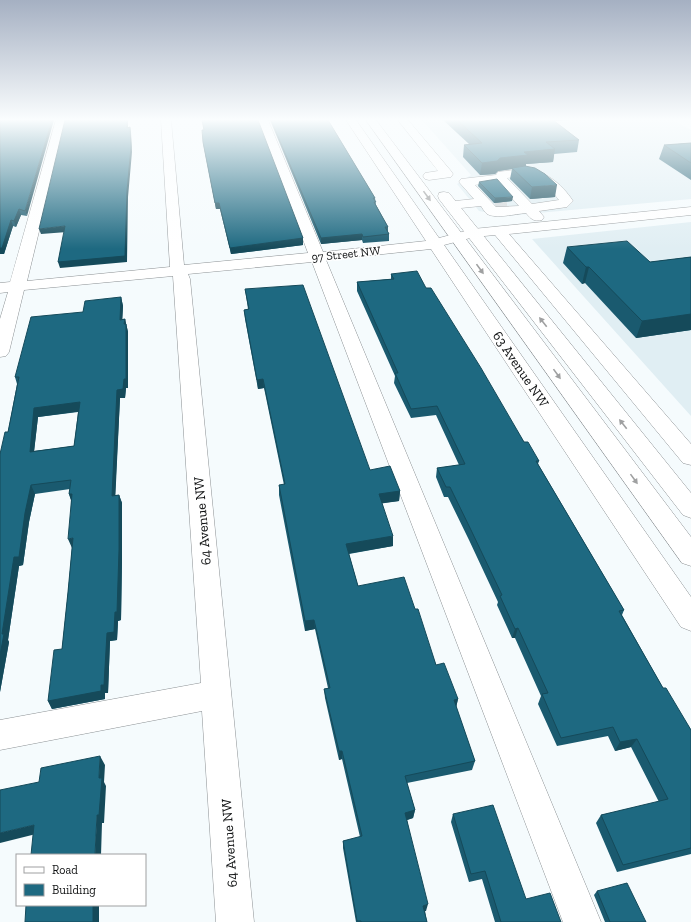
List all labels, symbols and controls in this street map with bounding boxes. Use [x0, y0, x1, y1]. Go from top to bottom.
one-way arrow [423, 191, 431, 202]
street label: 97 Street NW [311, 243, 382, 265]
one-way arrow [476, 264, 484, 274]
one-way arrow [539, 316, 547, 327]
street label: 63 Avenue NW [489, 328, 552, 411]
one-way arrow [553, 369, 561, 379]
one-way arrow [619, 418, 628, 429]
one-way arrow [630, 473, 638, 484]
street label: 64 Avenue NW [190, 476, 215, 566]
street label: 64 Avenue NW [218, 798, 241, 888]
legend [16, 854, 146, 906]
text: Road [52, 863, 78, 877]
text: Building [52, 883, 96, 897]

